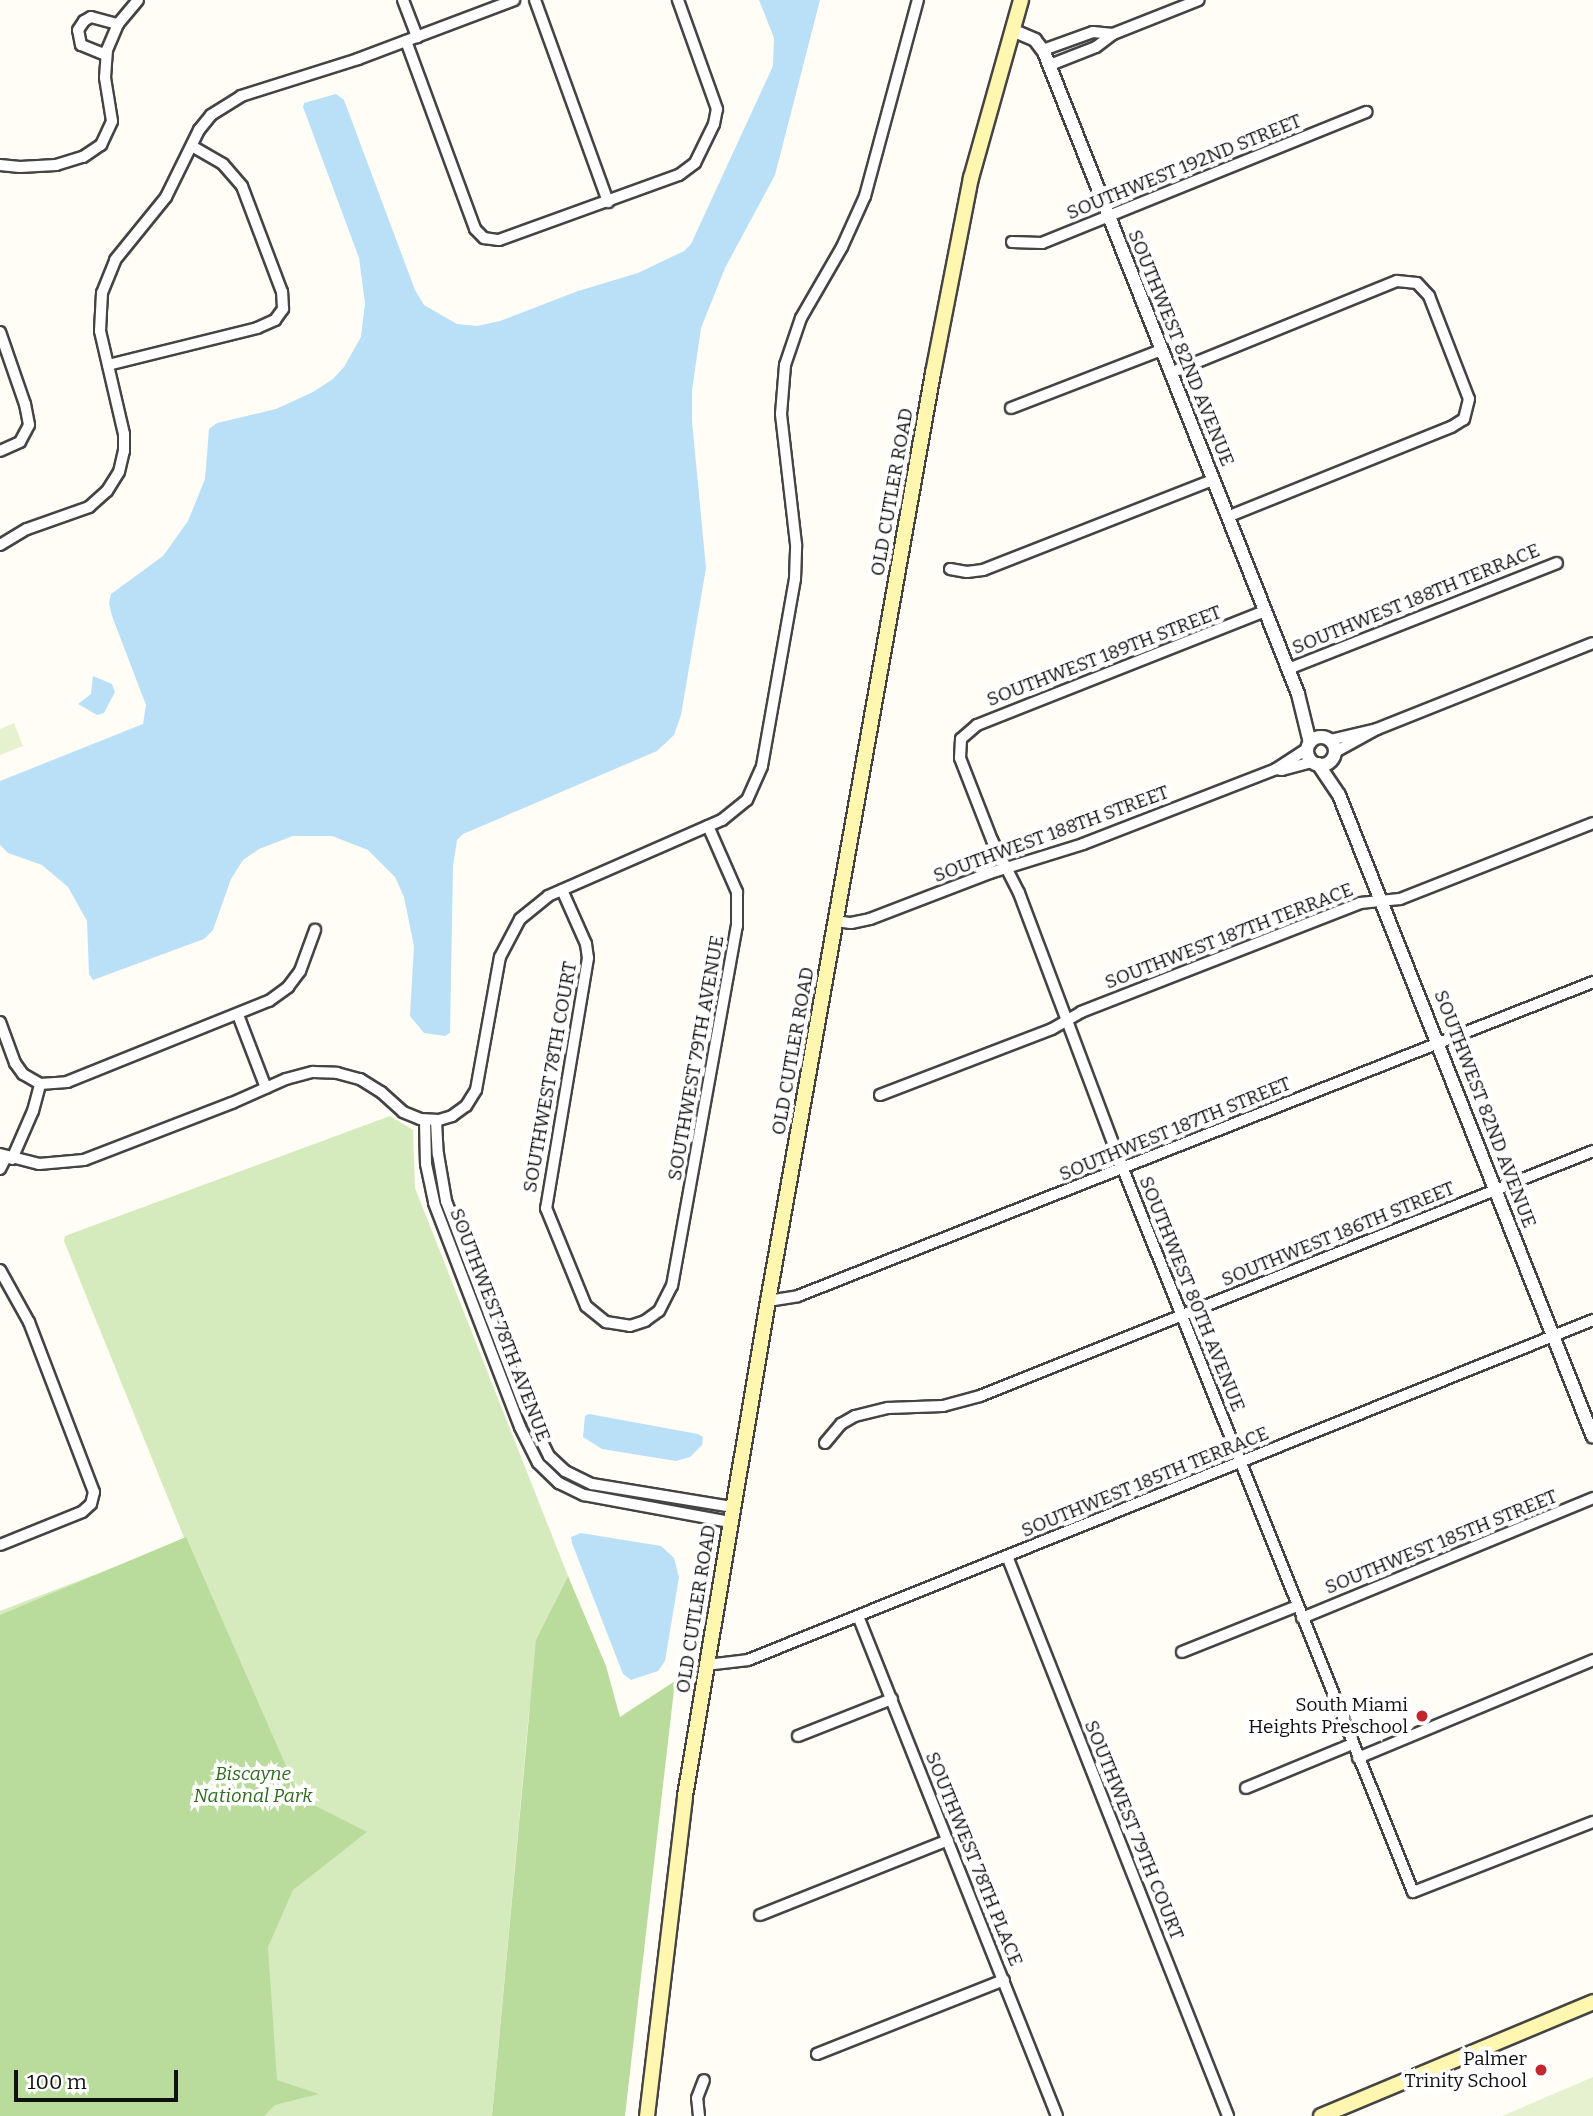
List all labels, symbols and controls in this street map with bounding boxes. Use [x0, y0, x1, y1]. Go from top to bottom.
street label: SOUTHWEST 192ND STREET [1063, 109, 1305, 225]
street label: SOUTHWEST 82ND AVENUE [1123, 227, 1239, 469]
street label: OLD CUTLER ROAD [866, 406, 918, 578]
street label: SOUTHWEST 188TH TERRACE [1289, 539, 1543, 659]
street label: SOUTHWEST 189TH STREET [984, 601, 1224, 711]
street label: SOUTHWEST 188TH STREET [930, 781, 1172, 887]
street label: SOUTHWEST 187TH TERRACE [1102, 878, 1356, 994]
street label: SOUTHWEST 79TH AVENUE [663, 934, 729, 1182]
street label: SOUTHWEST 78TH COURT [518, 960, 582, 1194]
street label: OLD CUTLER ROAD [767, 965, 819, 1137]
street label: SOUTHWEST 82ND AVENUE [1429, 987, 1541, 1231]
street label: SOUTHWEST 187TH STREET [1056, 1072, 1294, 1186]
street label: SOUTHWEST 80TH AVENUE [1134, 1173, 1250, 1415]
street label: SOUTHWEST 186TH STREET [1218, 1177, 1458, 1291]
street label: SOUTHWEST 78TH AVENUE [445, 1205, 555, 1445]
street label: SOUTHWEST 185TH TERRACE [1018, 1422, 1272, 1542]
street label: SOUTHWEST 185TH STREET [1322, 1485, 1560, 1599]
street label: OLD CUTLER ROAD [671, 1523, 721, 1695]
place label: South Miami Heights Preschool [1248, 1694, 1408, 1738]
marker: South Miami Heights Preschool [1414, 1708, 1430, 1724]
street label: SOUTHWEST 79TH COURT [1079, 1717, 1189, 1943]
street label: SOUTHWEST 78TH PLACE [921, 1749, 1027, 1969]
park label: Biscayne National Park [193, 1763, 313, 1807]
place label: Palmer Trinity School [1405, 2048, 1527, 2092]
scale bar [18, 2056, 182, 2100]
marker: Palmer Trinity School [1533, 2062, 1549, 2078]
text: 100 m [27, 2069, 87, 2095]

